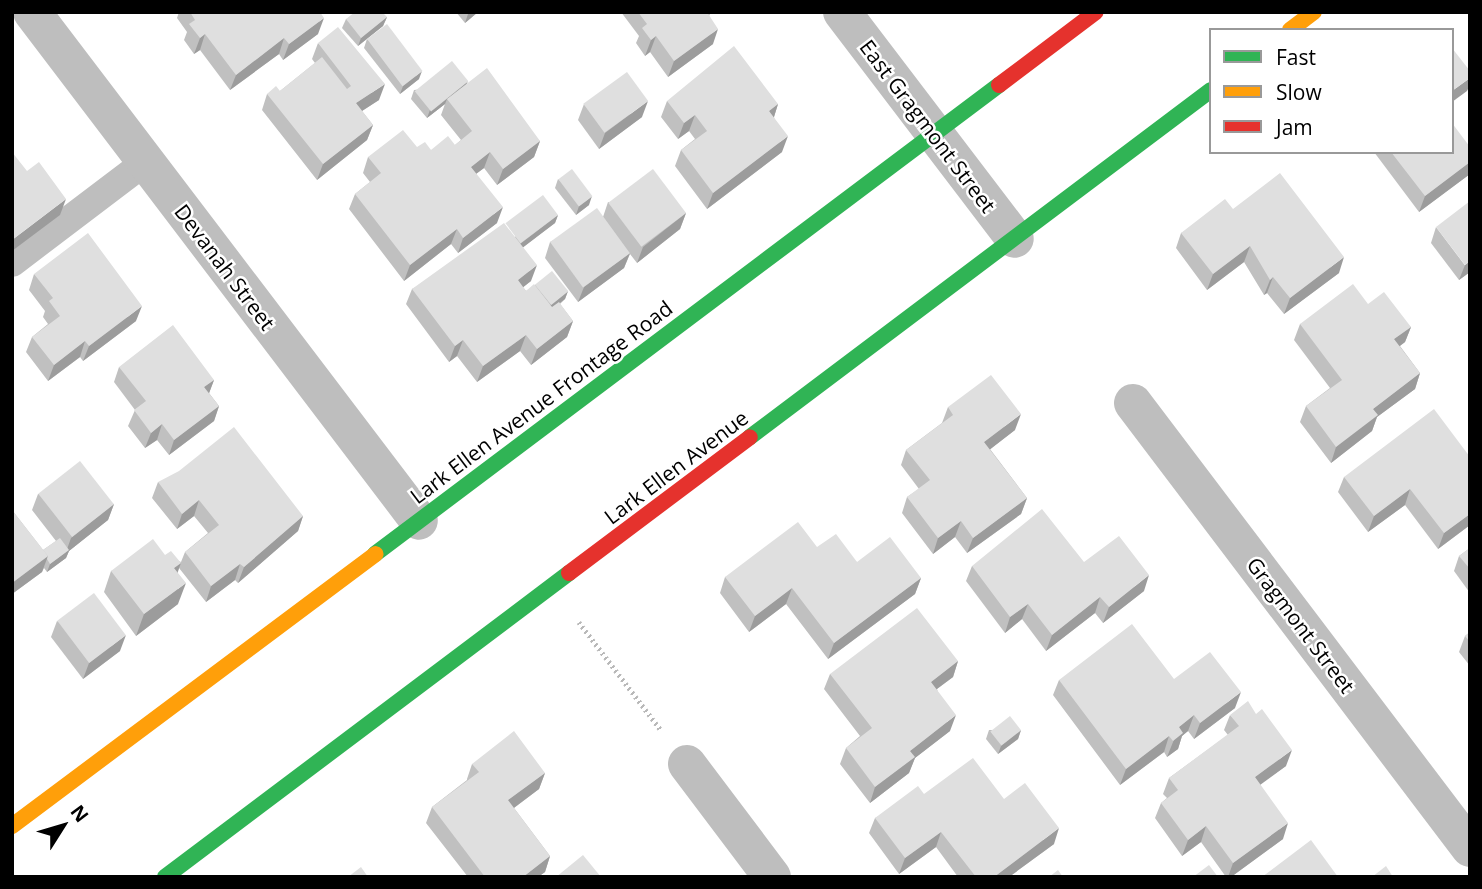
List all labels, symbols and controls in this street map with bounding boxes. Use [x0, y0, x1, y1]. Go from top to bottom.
legend [1209, 28, 1454, 154]
street label: East Gragmont Street [855, 35, 1001, 217]
text: Fast [1276, 43, 1316, 71]
text: Slow [1276, 78, 1322, 106]
text: Jam [1276, 113, 1313, 141]
street label: Devanah Street [170, 199, 280, 335]
street label: Lark Ellen Avenue Frontage Road [405, 295, 677, 509]
street label: Lark Ellen Avenue [599, 405, 753, 529]
street label: Gragmont Street [1242, 552, 1360, 698]
north arrow [28, 791, 98, 861]
text: N [65, 799, 95, 827]

